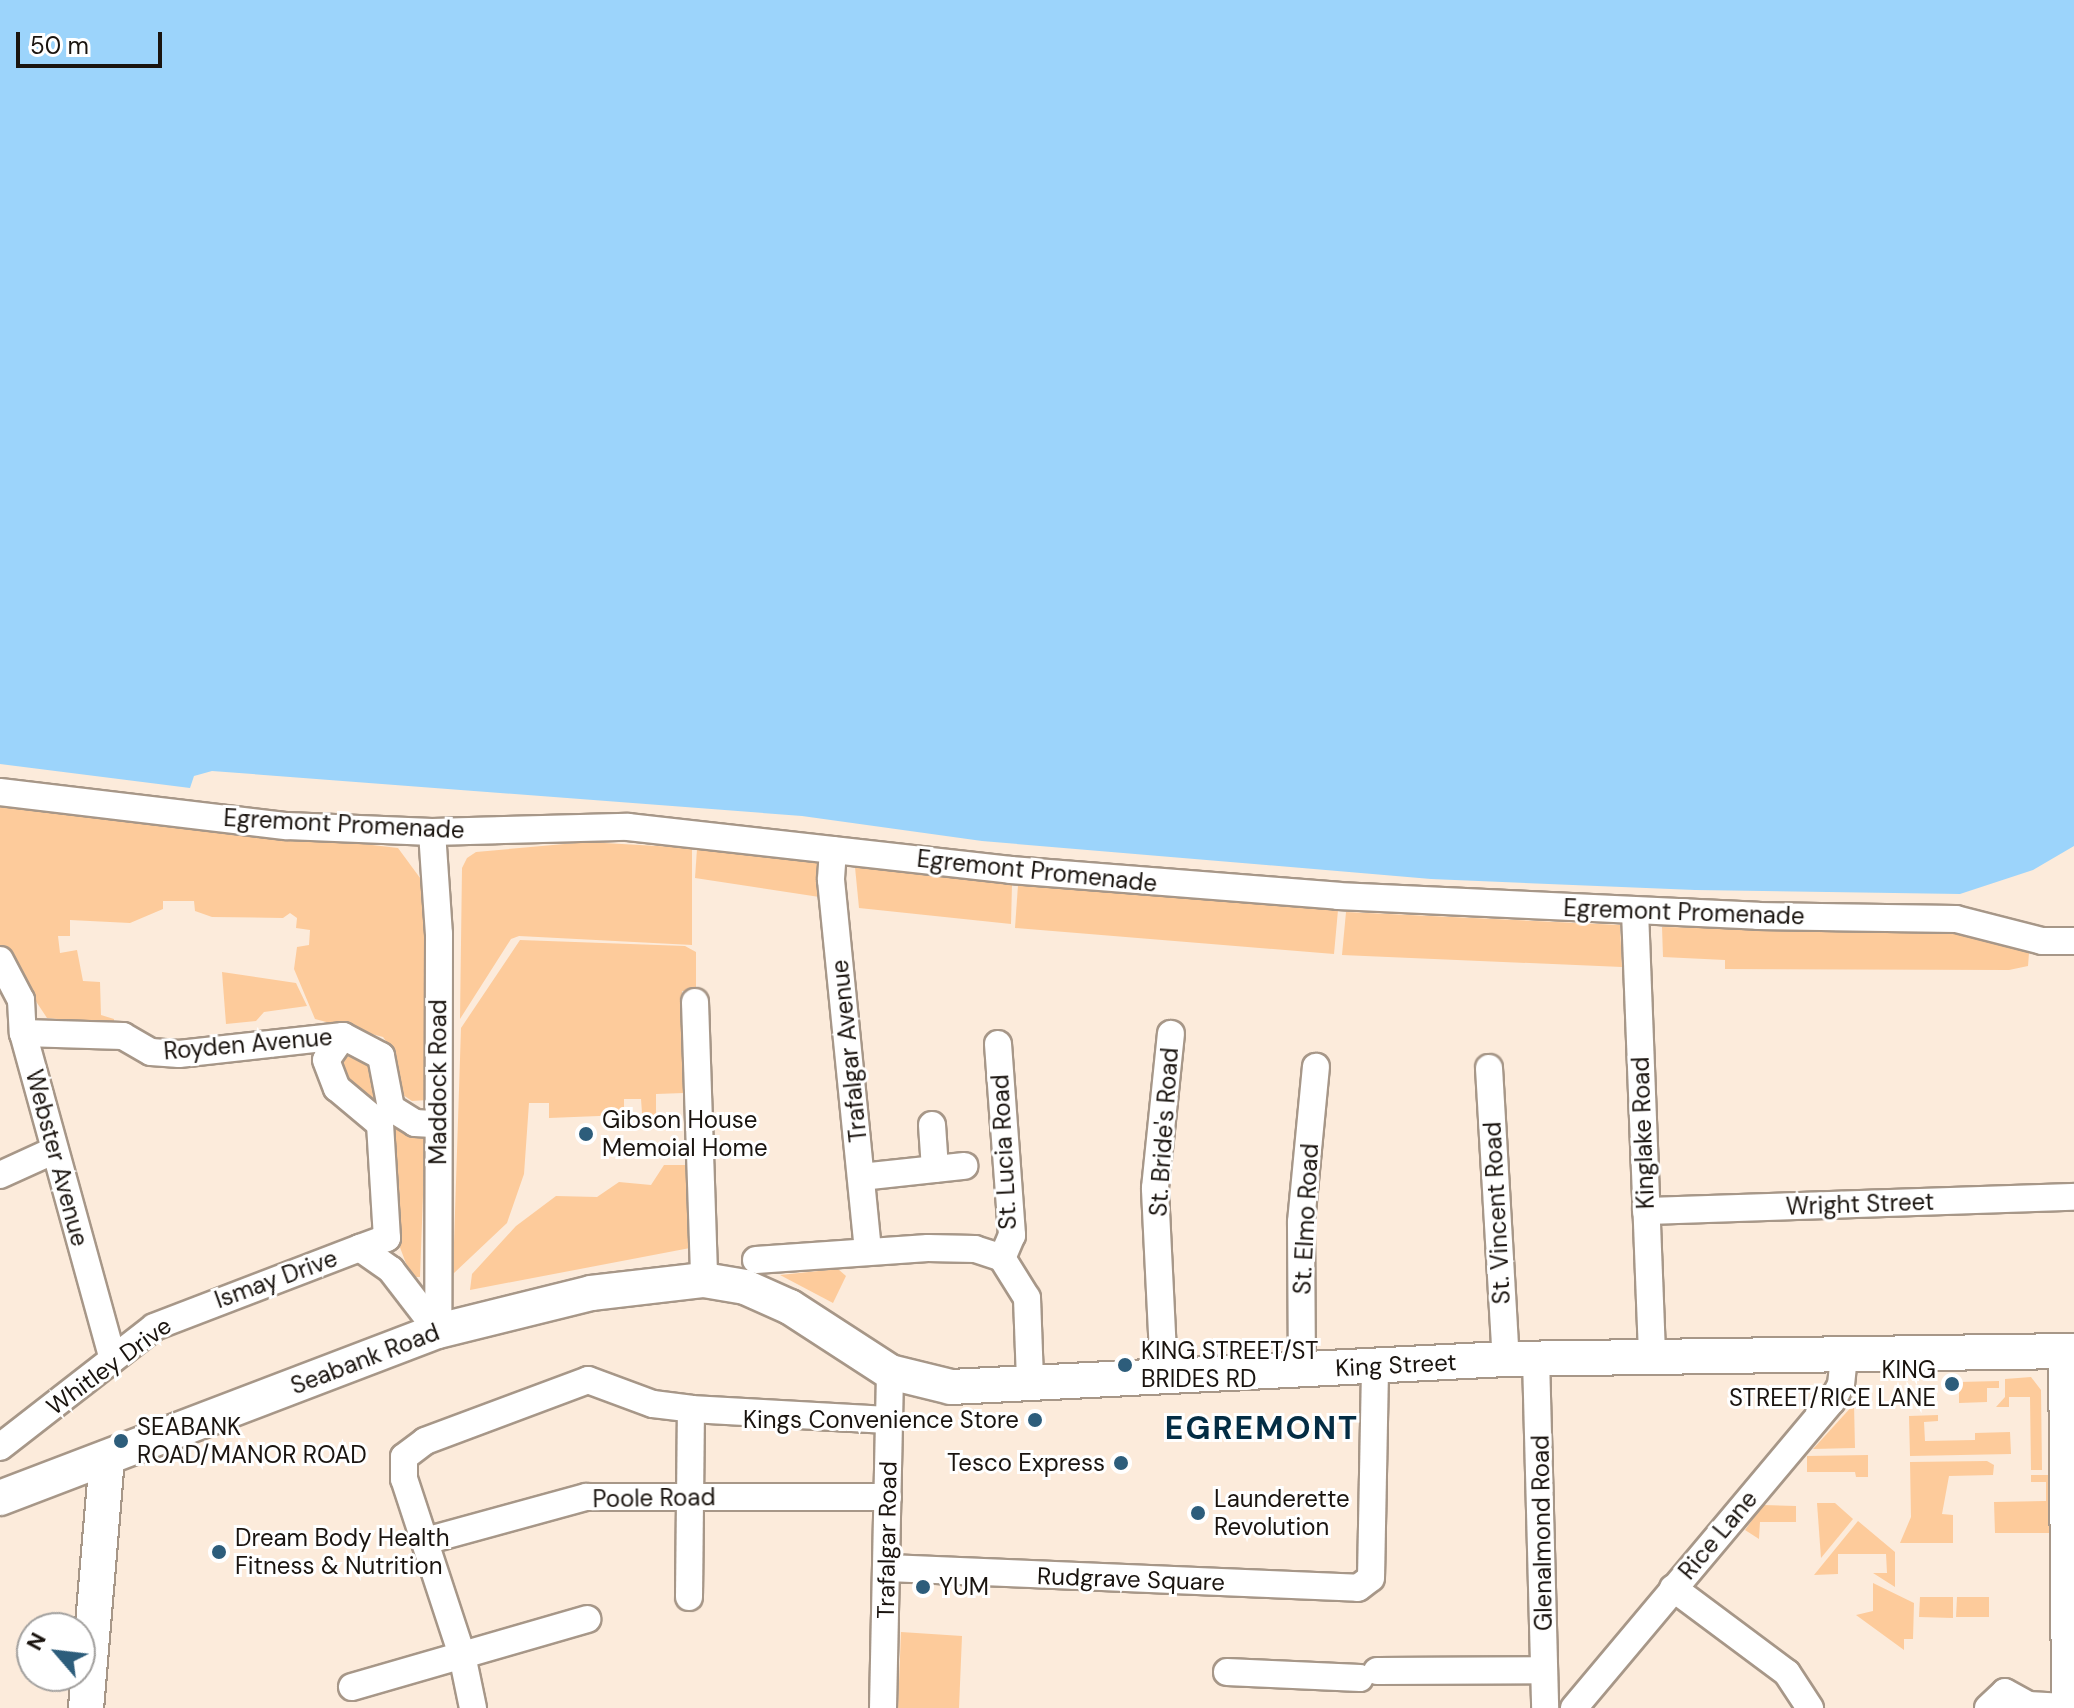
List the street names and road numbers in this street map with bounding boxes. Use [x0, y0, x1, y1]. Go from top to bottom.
street label: Egremont Promenade [223, 803, 465, 845]
street label: Egremont Promenade [916, 844, 1158, 898]
street label: Egremont Promenade [1563, 893, 1805, 931]
street label: Trafalgar Avenue [825, 958, 873, 1144]
street label: Maddock Road [424, 999, 452, 1165]
street label: Royden Avenue [162, 1022, 334, 1066]
street label: St. Bride's Road [1144, 1047, 1184, 1217]
street label: Kinglake Road [1626, 1056, 1660, 1210]
street label: Webster Avenue [20, 1067, 94, 1249]
street label: St. Lucia Road [986, 1074, 1022, 1230]
street label: St. Vincent Road [1478, 1121, 1516, 1305]
street label: St. Elmo Road [1288, 1143, 1324, 1295]
street label: Wright Street [1785, 1187, 1935, 1221]
street label: Ismay Drive [211, 1244, 341, 1314]
street label: Whitley Drive [41, 1311, 177, 1421]
street label: Seabank Road [287, 1317, 443, 1401]
street label: King Street [1335, 1347, 1457, 1383]
street label: Glenalmond Road [1526, 1435, 1558, 1631]
street label: Trafalgar Road [871, 1461, 903, 1619]
street label: Poole Road [592, 1483, 716, 1513]
street label: Rice Lane [1673, 1485, 1763, 1585]
street label: Rudgrave Square [1037, 1561, 1225, 1597]

